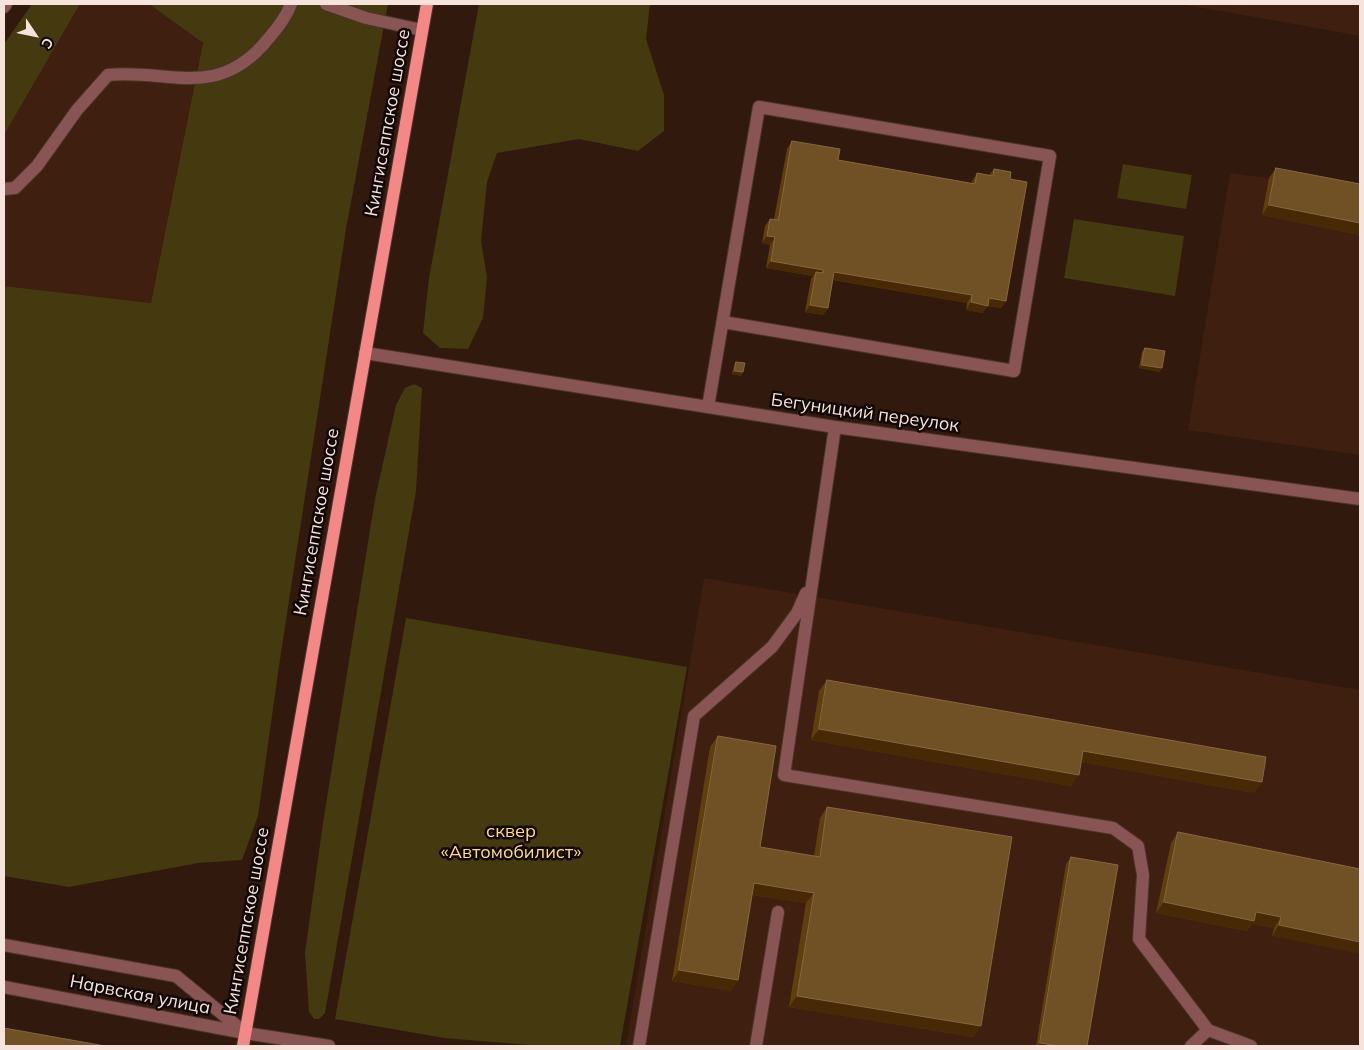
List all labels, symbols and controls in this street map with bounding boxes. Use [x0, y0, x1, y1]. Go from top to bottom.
north arrow [10, 10, 60, 60]
street label: Кингисеппское шоссе [361, 28, 415, 218]
text: С [37, 34, 58, 52]
street label: Бегуницкий переулок [770, 389, 960, 437]
street label: Кингисеппское шоссе [290, 427, 344, 617]
park label: сквер «Автомобилист» [441, 821, 581, 864]
street label: Кингисеппское шоссе [220, 826, 274, 1016]
street label: Нарвская улица [68, 971, 212, 1019]

